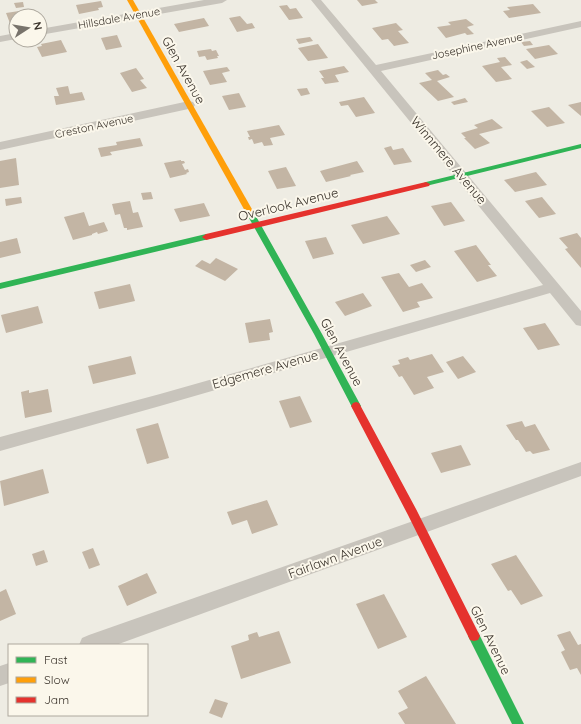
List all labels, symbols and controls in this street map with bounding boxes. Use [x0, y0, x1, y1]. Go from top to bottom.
street label: Hillsdale Avenue [77, 4, 161, 32]
north arrow [8, 8, 48, 48]
text: N [30, 21, 45, 31]
street label: Josephine Avenue [430, 30, 524, 62]
street label: Glen Avenue [159, 33, 209, 107]
street label: Creston Avenue [53, 111, 135, 141]
street label: Winnmere Avenue [408, 113, 490, 207]
street label: Overlook Avenue [236, 184, 340, 224]
street label: Glen Avenue [317, 315, 367, 389]
street label: Edgemere Avenue [210, 346, 320, 392]
street label: Fairlawn Avenue [286, 533, 384, 581]
street label: Glen Avenue [467, 603, 515, 677]
legend [8, 644, 148, 716]
text: Fast [44, 652, 68, 667]
text: Slow [44, 672, 70, 687]
text: Jam [44, 692, 69, 707]

